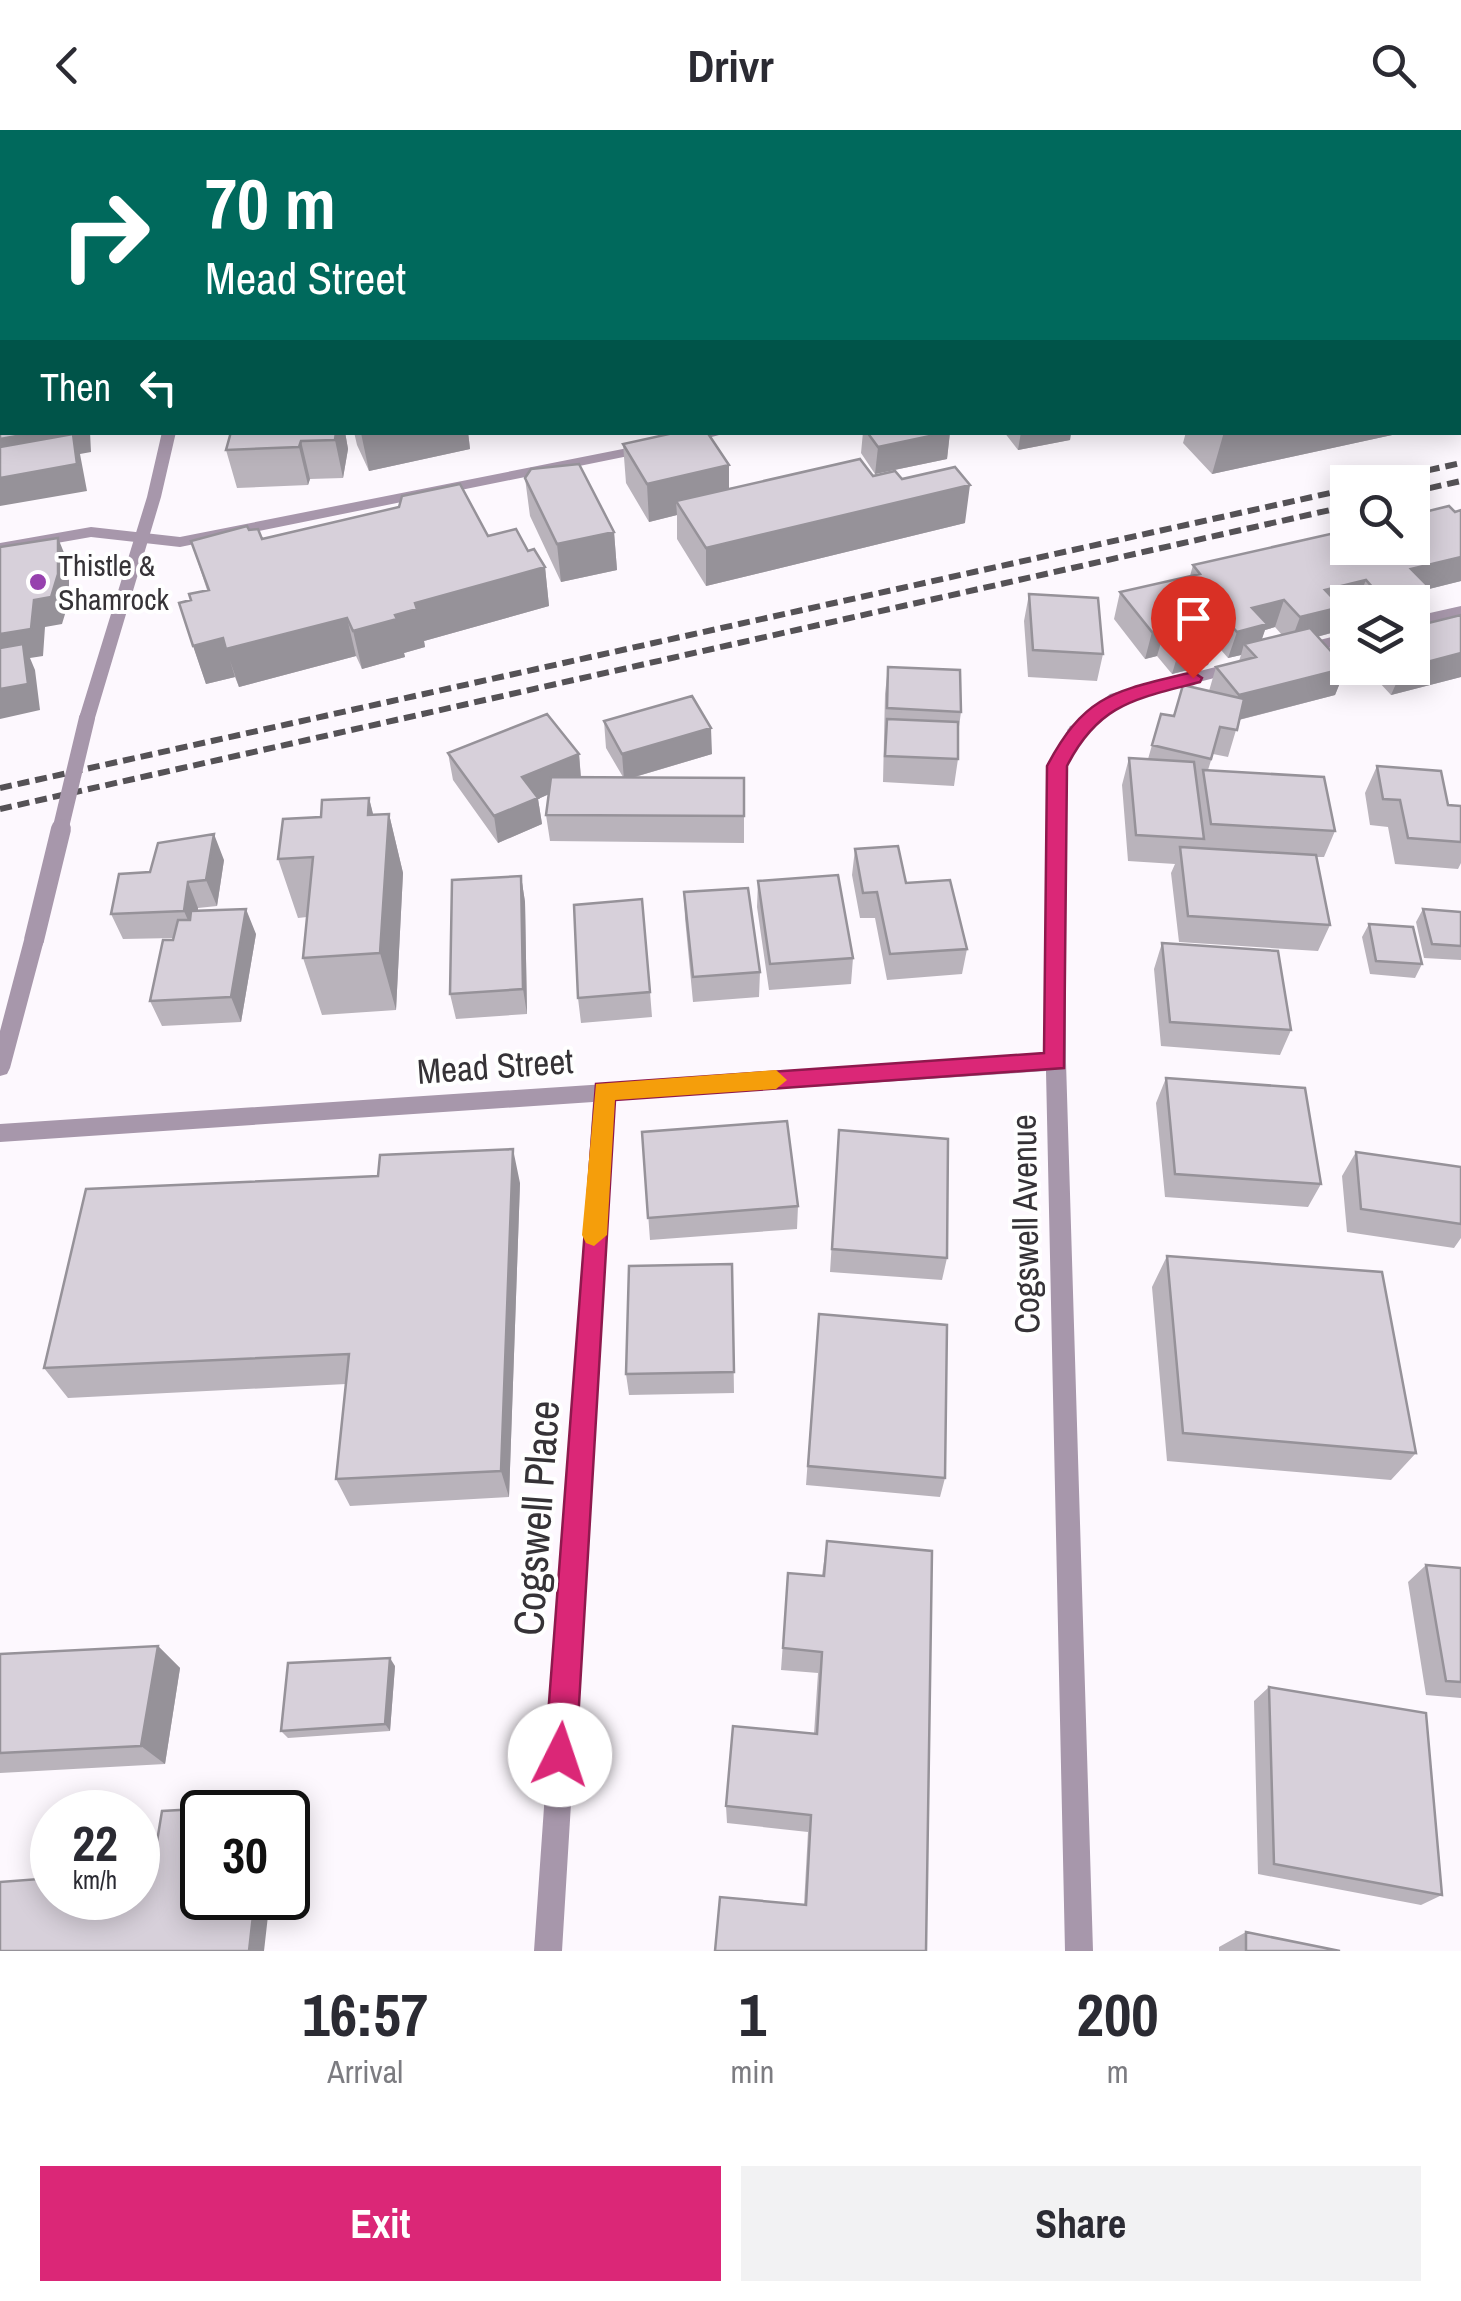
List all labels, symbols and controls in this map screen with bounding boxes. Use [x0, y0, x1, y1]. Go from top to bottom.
text: Drivr [687, 35, 774, 96]
icon: back [40, 38, 95, 93]
icon: search [1366, 38, 1421, 93]
text: 70 m [205, 157, 336, 251]
icon: right [40, 170, 170, 300]
text: Mead Street [205, 247, 406, 308]
icon: left [131, 360, 186, 415]
text: Then [40, 362, 111, 413]
map controls [1330, 465, 1430, 685]
button: search [1330, 465, 1430, 565]
place label: Thistle & Shamrock [58, 545, 169, 619]
marker: Thistle & Shamrock [27, 571, 49, 593]
pin [1151, 576, 1236, 679]
button: layers [1330, 585, 1430, 685]
icon: arrive [1166, 591, 1221, 646]
street label: Mead Street [415, 1037, 575, 1095]
street label: Cogswell Avenue [1000, 1114, 1050, 1334]
street label: Cogswell Place [500, 1399, 572, 1637]
position arrow [508, 1703, 612, 1807]
speed limit sign: 30 [180, 1790, 310, 1920]
text: 22 [72, 1809, 118, 1877]
text: km/h [73, 1863, 117, 1897]
text: 16:57 [302, 1974, 428, 2055]
text: 1 [739, 1974, 766, 2055]
text: 200 [1077, 1974, 1159, 2055]
text: Arrival [327, 2050, 403, 2093]
text: min [730, 2050, 774, 2093]
text: m [1107, 2050, 1129, 2093]
button: Exit [40, 2166, 721, 2281]
button: Share [741, 2166, 1421, 2281]

